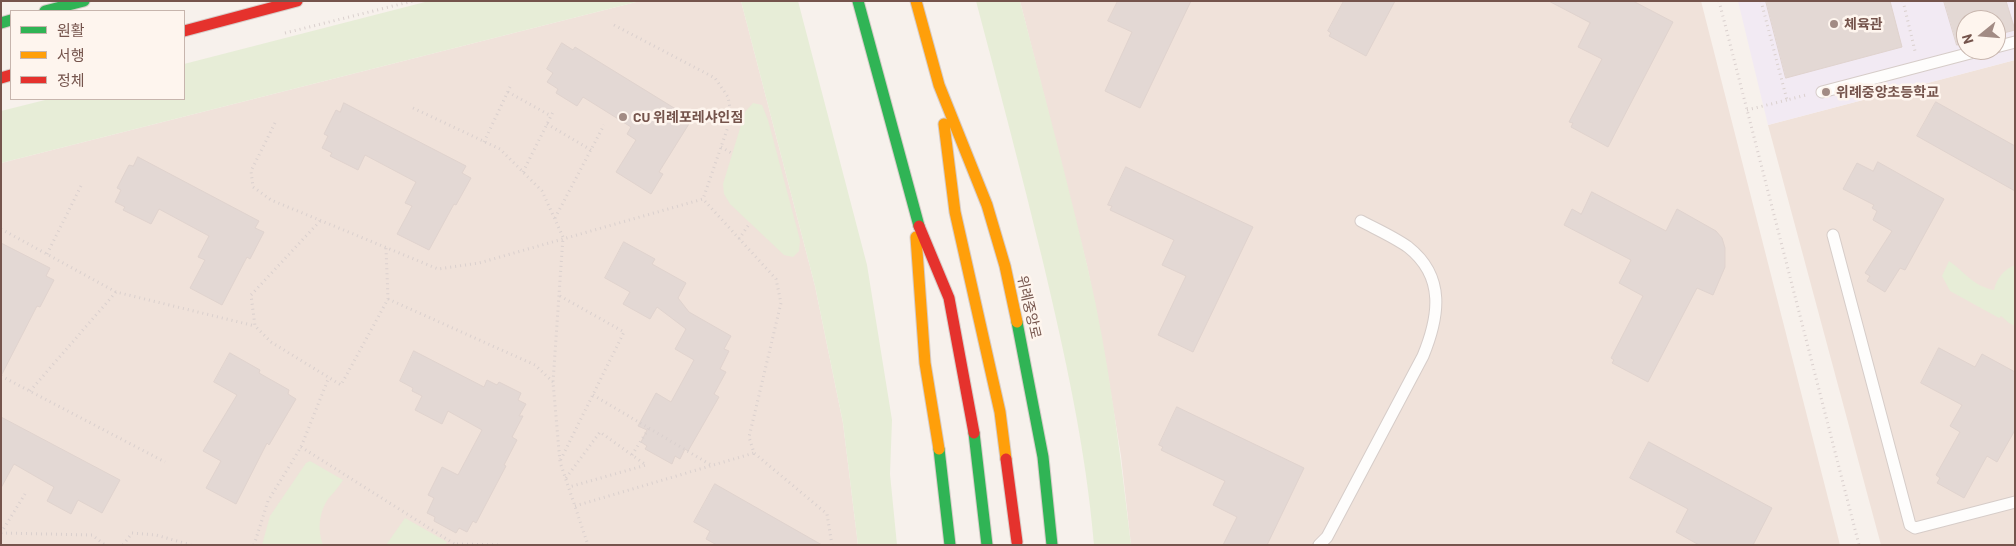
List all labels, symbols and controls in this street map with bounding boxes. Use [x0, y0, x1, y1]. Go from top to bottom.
legend [10, 10, 185, 100]
north arrow [1956, 10, 2006, 60]
place label: 체육관 [1844, 16, 1883, 32]
marker: 체육관 [1828, 18, 1840, 30]
text: 원활 [57, 21, 85, 39]
text: N [1958, 32, 1977, 46]
text: 서행 [57, 46, 85, 64]
text: 정체 [57, 71, 85, 89]
place label: 위례중앙초등학교 [1836, 84, 1939, 100]
marker: 위례중앙초등학교 [1820, 86, 1832, 98]
place label: CU 위례포레샤인점 [633, 109, 743, 125]
marker: CU 위례포레샤인점 [617, 111, 629, 123]
street label: 위례중앙로 [1014, 274, 1044, 340]

